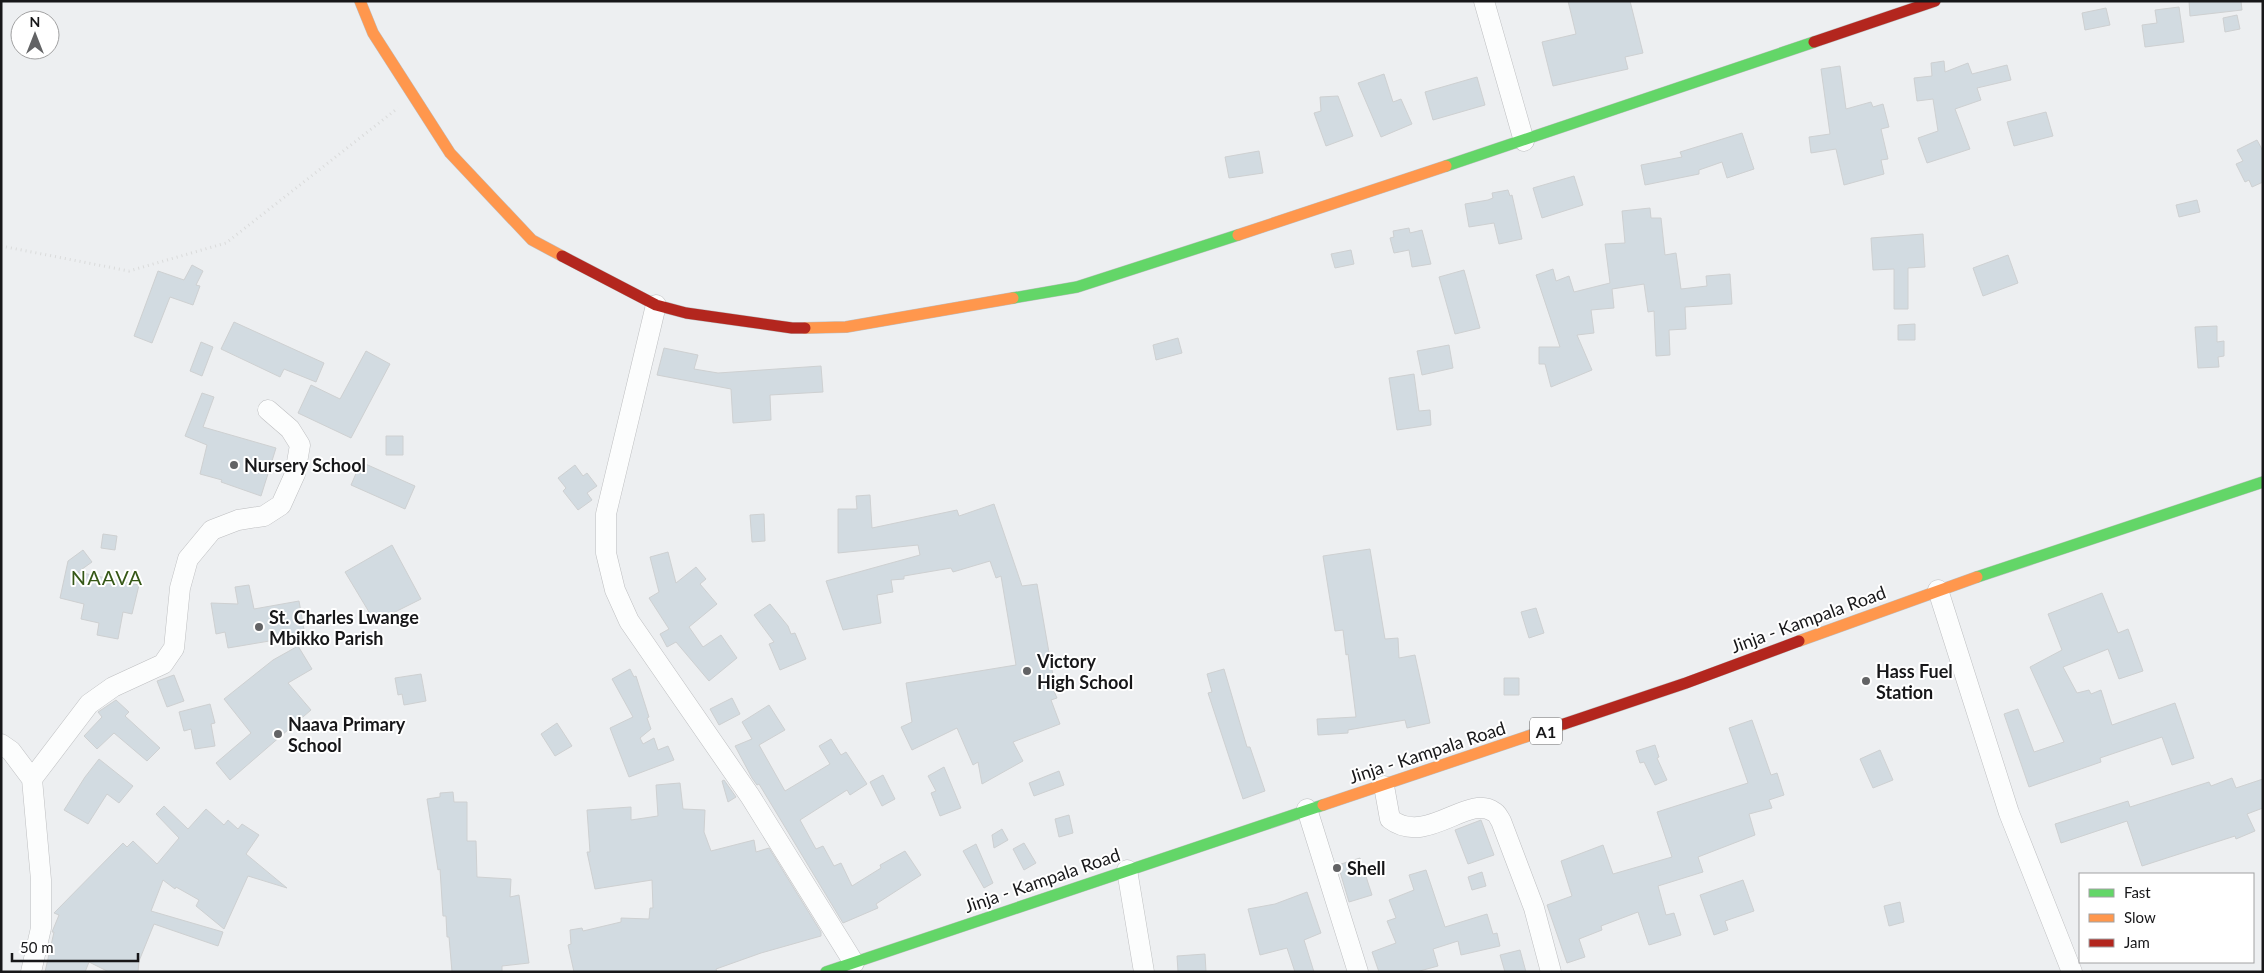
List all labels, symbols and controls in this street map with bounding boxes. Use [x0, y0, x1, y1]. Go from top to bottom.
north arrow [10, 10, 60, 60]
text: N [30, 13, 40, 30]
place label: Nursery School [244, 454, 366, 476]
marker: Nursery School [228, 459, 240, 471]
district label: NAAVA [71, 565, 143, 589]
street label: Jinja - Kampala Road [1727, 581, 1889, 657]
place label: St. Charles Lwange Mbikko Parish [269, 606, 419, 649]
marker: St. Charles Lwange Mbikko Parish [253, 621, 265, 633]
place label: Victory High School [1036, 650, 1133, 693]
place label: Hass Fuel Station [1876, 660, 1953, 703]
marker: Victory High School [1021, 665, 1033, 677]
marker: Hass Fuel Station [1860, 675, 1872, 687]
place label: Naava Primary School [288, 713, 406, 756]
street label: Jinja - Kampala Road [1346, 716, 1508, 788]
road number: A1 [1530, 718, 1562, 744]
marker: Naava Primary School [272, 728, 284, 740]
street label: Jinja - Kampala Road [961, 843, 1123, 917]
place label: Shell [1347, 857, 1385, 879]
marker: Shell [1331, 862, 1343, 874]
legend [2079, 873, 2254, 963]
text: Fast [2124, 883, 2151, 901]
text: Slow [2124, 908, 2156, 926]
scale bar [12, 930, 139, 962]
text: Jam [2124, 933, 2150, 951]
text: 50 m [20, 938, 54, 956]

